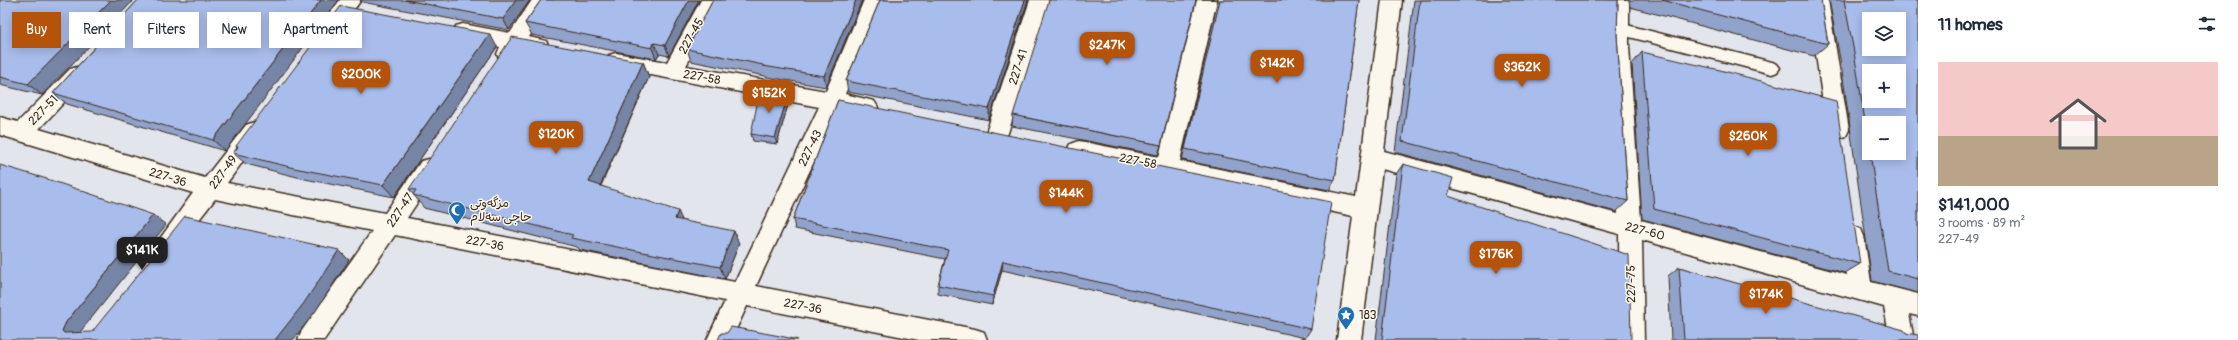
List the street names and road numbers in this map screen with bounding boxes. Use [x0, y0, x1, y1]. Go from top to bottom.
street label: 227-45 [676, 16, 707, 57]
street label: 227-41 [1006, 47, 1031, 87]
street label: 227-58 [682, 67, 722, 88]
street label: 227-51 [25, 92, 61, 129]
street label: 227-43 [795, 127, 826, 169]
street label: 227-58 [1118, 151, 1158, 172]
street label: 227-49 [206, 153, 241, 192]
street label: 227-36 [147, 165, 188, 190]
street label: 227-47 [384, 190, 418, 230]
street label: 227-60 [1624, 219, 1666, 244]
street label: 227-36 [465, 232, 505, 255]
street label: 227-75 [1624, 265, 1639, 303]
street label: 227-36 [783, 295, 823, 318]

